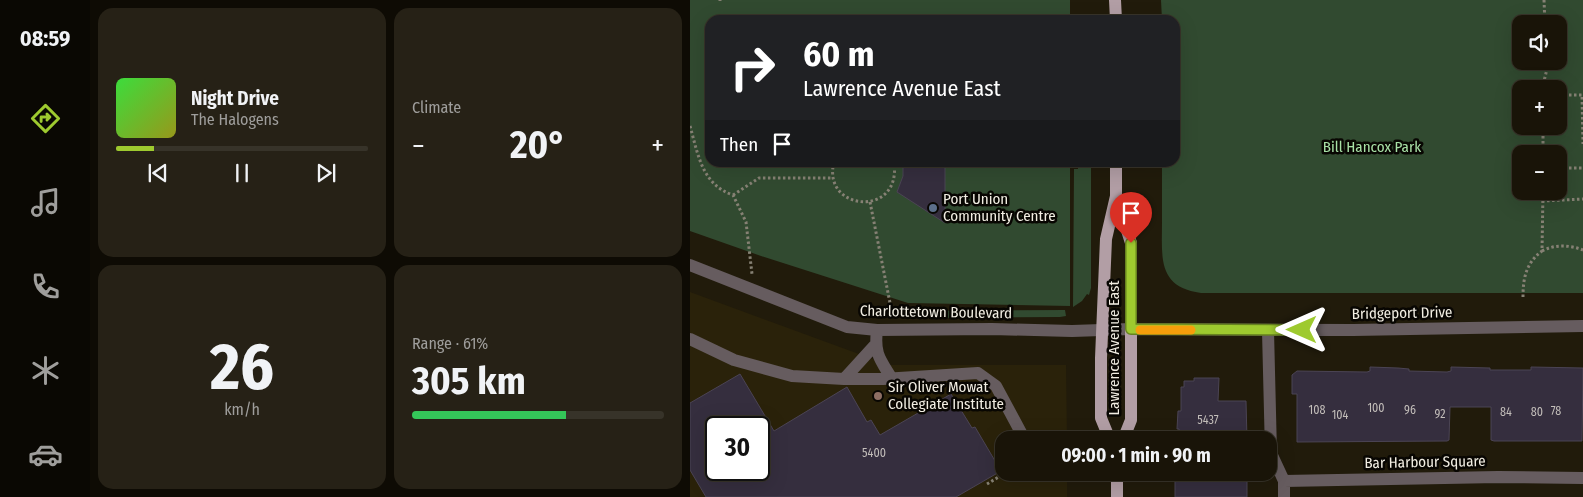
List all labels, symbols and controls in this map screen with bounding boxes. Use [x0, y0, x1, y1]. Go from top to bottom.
map controls [1512, 15, 1567, 200]
button: sound [1512, 15, 1567, 70]
text: 08:59 [20, 25, 70, 52]
text: 60 m [803, 33, 874, 75]
icon: right [720, 35, 785, 100]
text: Lawrence Avenue East [803, 75, 1001, 102]
button: + [1512, 80, 1567, 135]
text: Night Drive [191, 87, 279, 110]
text: Climate [412, 98, 461, 117]
icon: directions [28, 101, 63, 136]
text: The Halogens [191, 110, 279, 129]
text: 20° [510, 122, 566, 168]
text: − [412, 129, 425, 162]
text: + [651, 129, 664, 162]
icon: arrive [768, 130, 796, 158]
text: Then [720, 133, 758, 156]
park label: Bill Hancox Park [1323, 138, 1421, 156]
button: − [1512, 145, 1567, 200]
icon: previous [144, 159, 172, 187]
icon: pause [228, 159, 256, 187]
icon: next [312, 159, 340, 187]
icon: music [28, 185, 63, 220]
place label: Port Union Community Centre [943, 190, 1056, 225]
pin [1110, 192, 1152, 243]
icon: arrive [1117, 199, 1145, 227]
marker: Port Union Community Centre [927, 202, 939, 214]
icon: phone [28, 269, 63, 304]
street label: Lawrence Avenue East [1105, 280, 1123, 415]
street label: Charlottetown Boulevard [860, 302, 1012, 322]
position arrow [1275, 303, 1327, 355]
street label: Bridgeport Drive [1351, 303, 1453, 323]
text: 26 [210, 328, 274, 406]
text: Range · 61% [412, 334, 488, 353]
icon: climate [28, 353, 63, 388]
text: 305 km [412, 358, 526, 404]
place label: Sir Oliver Mowat Collegiate Institute [888, 378, 1004, 413]
marker: Sir Oliver Mowat Collegiate Institute [872, 390, 884, 402]
text: km/h [224, 400, 260, 419]
house number: 100 [1367, 401, 1385, 415]
house number: 108 [1309, 403, 1325, 417]
house number: 96 [1404, 403, 1416, 417]
house number: 78 [1551, 404, 1561, 418]
house number: 84 [1500, 405, 1512, 419]
house number: 80 [1531, 405, 1543, 419]
house number: 92 [1435, 407, 1445, 421]
house number: 104 [1332, 408, 1349, 422]
house number: 5437 [1197, 413, 1219, 427]
speed limit sign: 30 [705, 416, 770, 481]
icon: car [28, 437, 63, 472]
text: 09:00 · 1 min · 90 m [1061, 444, 1211, 467]
house number: 5400 [862, 446, 886, 460]
street label: Bar Harbour Square [1364, 452, 1486, 472]

